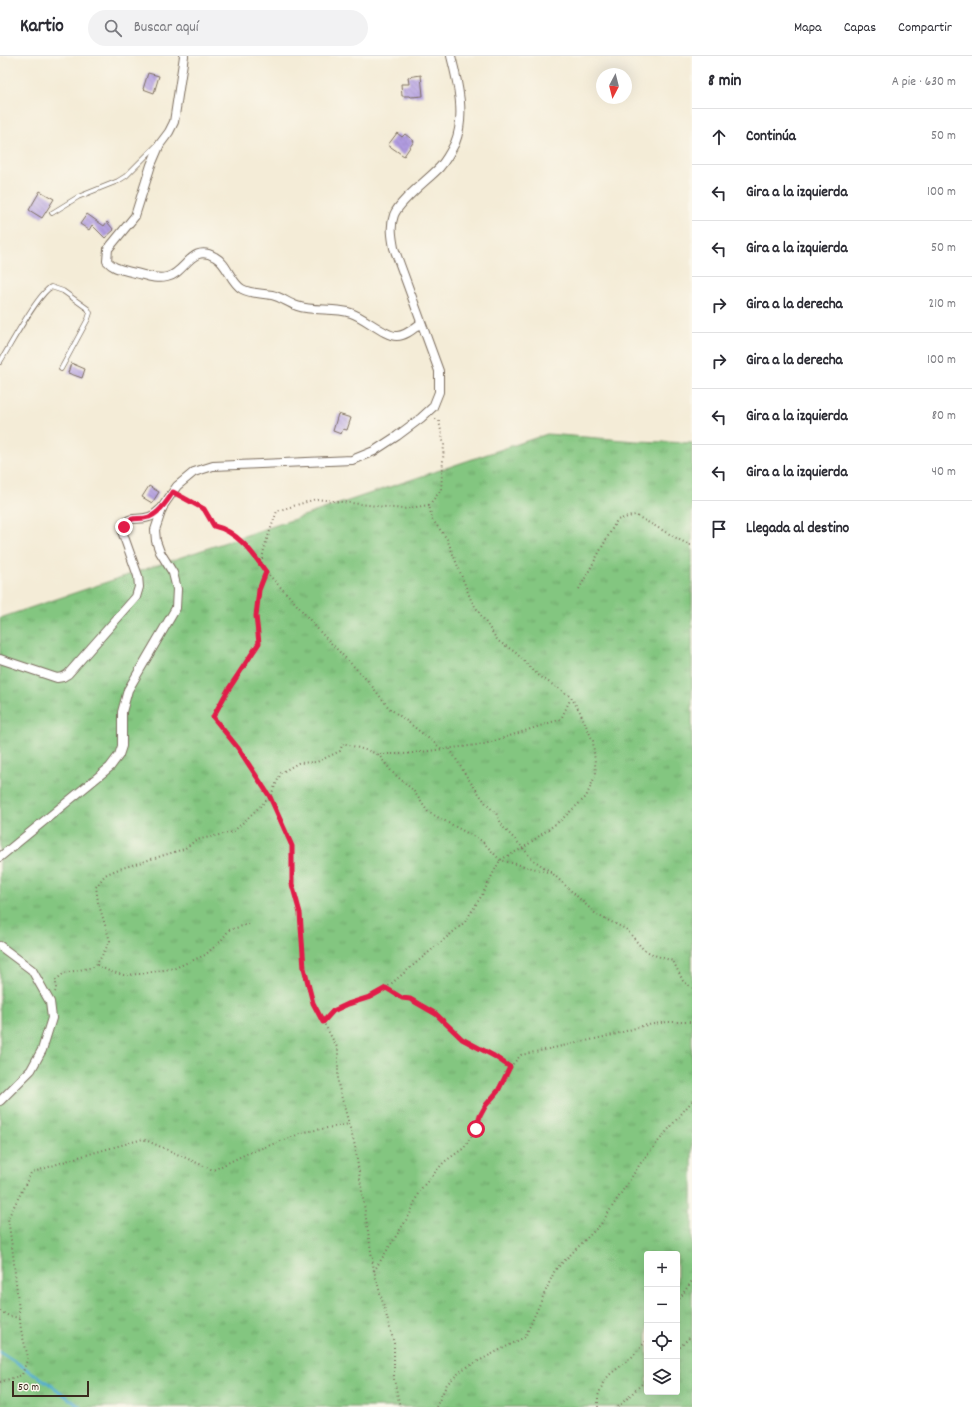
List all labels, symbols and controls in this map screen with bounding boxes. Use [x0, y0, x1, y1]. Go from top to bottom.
search box [88, 10, 368, 46]
text: Kartio [20, 14, 64, 41]
icon: search [102, 17, 124, 39]
text: Buscar aquí [134, 17, 199, 39]
text: Mapa [794, 18, 822, 38]
text: Capas [844, 18, 876, 38]
text: Compartir [898, 18, 952, 38]
north arrow [596, 68, 632, 104]
text: 8 min [708, 70, 741, 94]
text: A pie · 630 m [892, 73, 956, 92]
icon: ahead [708, 126, 730, 148]
text: Continúa [746, 126, 796, 148]
text: 50 m [931, 127, 956, 146]
icon: left [708, 182, 730, 204]
text: Gira a la izquierda [746, 182, 847, 204]
text: 100 m [927, 183, 956, 202]
icon: left [708, 238, 730, 260]
text: Gira a la izquierda [746, 238, 847, 260]
text: 50 m [931, 239, 956, 258]
icon: right [708, 294, 730, 316]
text: Gira a la derecha [746, 294, 843, 316]
text: 210 m [928, 295, 956, 314]
icon: right [708, 350, 730, 372]
text: Gira a la derecha [746, 350, 843, 372]
text: 100 m [927, 351, 956, 370]
icon: left [708, 406, 730, 428]
text: Gira a la izquierda [746, 406, 847, 428]
text: 80 m [932, 407, 956, 426]
icon: left [708, 462, 730, 484]
text: Gira a la izquierda [746, 462, 847, 484]
text: 40 m [932, 463, 956, 482]
route end [115, 518, 133, 536]
icon: arrive [708, 518, 730, 540]
text: Llegada al destino [746, 518, 849, 540]
route start [467, 1120, 485, 1138]
map controls [644, 1251, 680, 1395]
button: + [644, 1251, 680, 1287]
button: − [644, 1287, 680, 1323]
button: locate [644, 1323, 680, 1359]
button: layers [644, 1359, 680, 1395]
scale bar [12, 1379, 89, 1398]
text: 50 m [18, 1380, 39, 1396]

